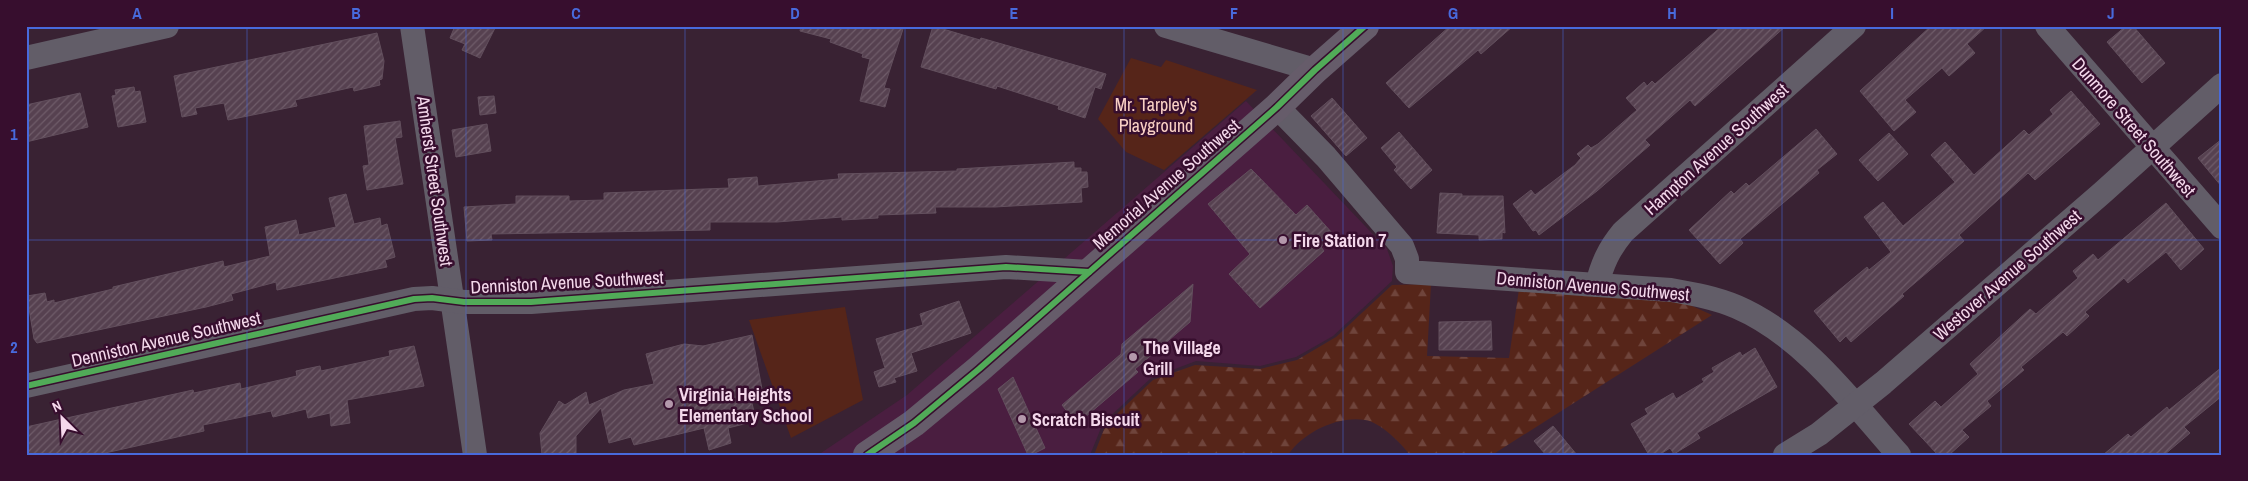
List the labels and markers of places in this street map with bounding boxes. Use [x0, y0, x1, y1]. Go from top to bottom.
place label: Fire Station 7 [1293, 228, 1387, 253]
marker: Fire Station 7 [1277, 234, 1289, 246]
place label: The Village Grill [1143, 335, 1221, 381]
marker: The Village Grill [1127, 351, 1139, 363]
place label: Virginia Heights Elementary School [679, 382, 812, 428]
marker: Virginia Heights Elementary School [663, 398, 675, 410]
place label: Scratch Biscuit [1032, 407, 1140, 432]
marker: Scratch Biscuit [1016, 413, 1028, 425]

